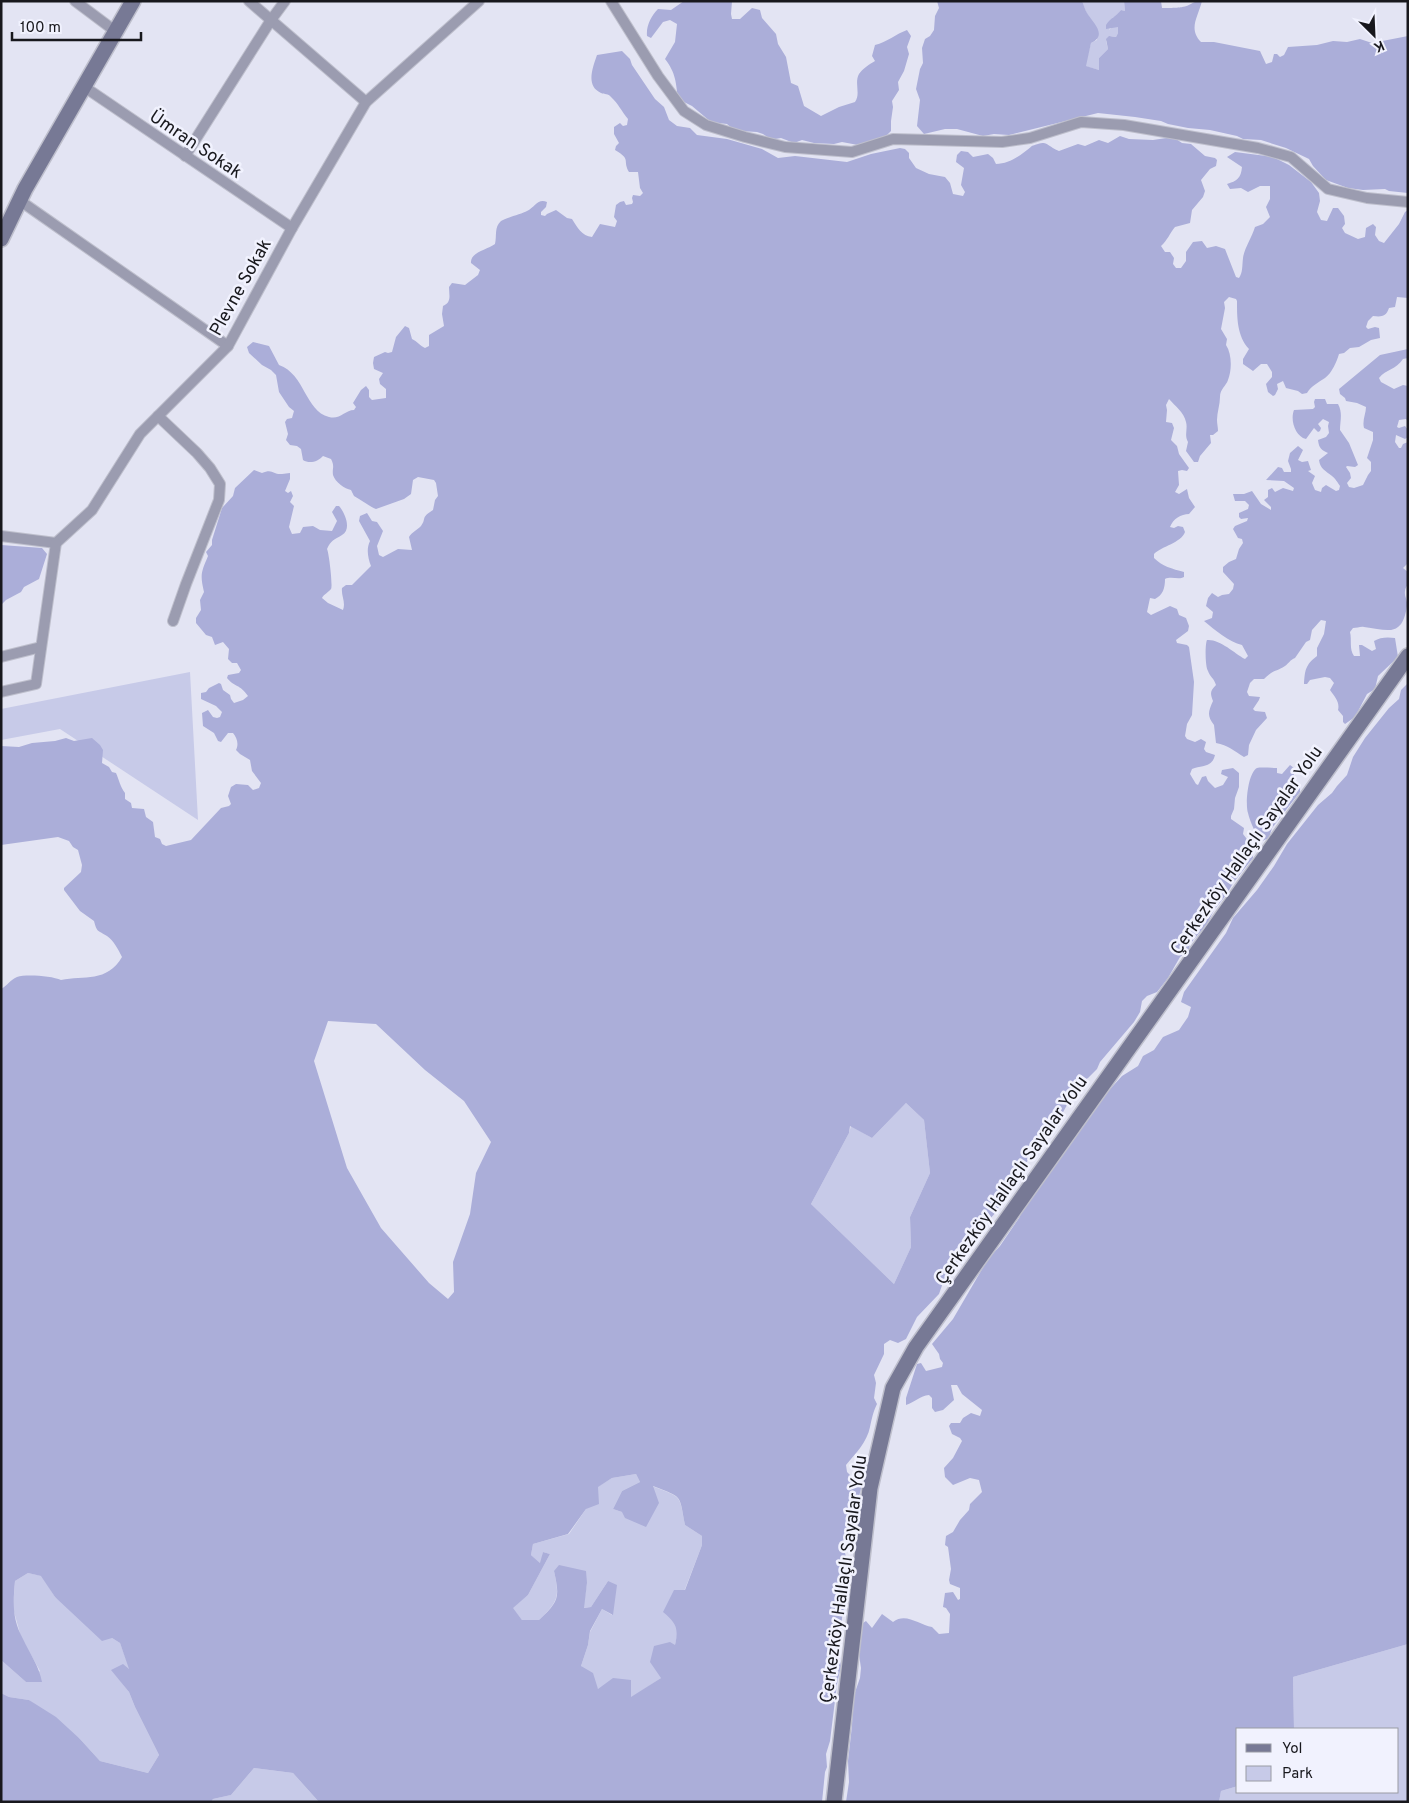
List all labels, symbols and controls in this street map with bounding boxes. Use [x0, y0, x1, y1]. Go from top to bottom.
scale bar [12, 10, 141, 42]
north arrow [1349, 10, 1399, 60]
text: 100 m [20, 19, 61, 38]
text: K [1371, 36, 1387, 55]
street label: Ümran Sokak [144, 104, 247, 185]
street label: Plevne Sokak [205, 235, 277, 340]
street label: Çerkezköy Hallaçlı Sayalar Yolu [1166, 742, 1328, 960]
street label: Çerkezköy Hallaçlı Sayalar Yolu [931, 1072, 1093, 1290]
street label: Çerkezköy Hallaçlı Sayalar Yolu [816, 1454, 873, 1705]
legend [1236, 1728, 1399, 1793]
text: Yol [1282, 1740, 1303, 1759]
text: Park [1282, 1765, 1313, 1784]

